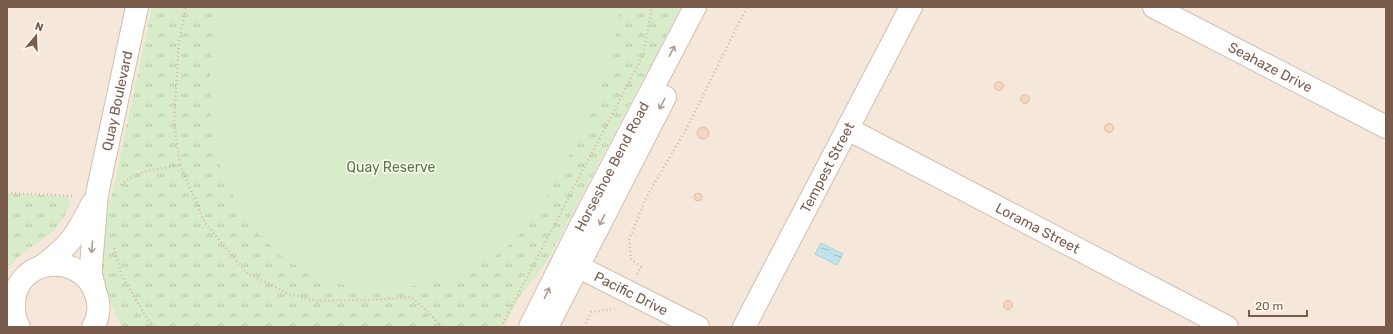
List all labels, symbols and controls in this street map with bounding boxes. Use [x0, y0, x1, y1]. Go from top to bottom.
north arrow [16, 16, 56, 56]
text: N [33, 20, 45, 34]
street label: Seahaze Drive [1225, 39, 1315, 97]
one-way arrow [669, 45, 677, 57]
street label: Quay Boulevard [98, 49, 136, 152]
one-way arrow [657, 98, 665, 110]
street label: Horseshoe Bend Road [571, 99, 653, 235]
street label: Tempest Street [797, 119, 859, 216]
park label: Quay Reserve [347, 159, 436, 176]
street label: Lorama Street [992, 199, 1083, 258]
one-way arrow [598, 214, 606, 226]
one-way arrow [88, 240, 95, 253]
street label: Pacific Drive [591, 268, 671, 319]
one-way arrow [544, 287, 551, 299]
scale bar [1249, 292, 1307, 318]
text: 20 m [1255, 299, 1283, 313]

